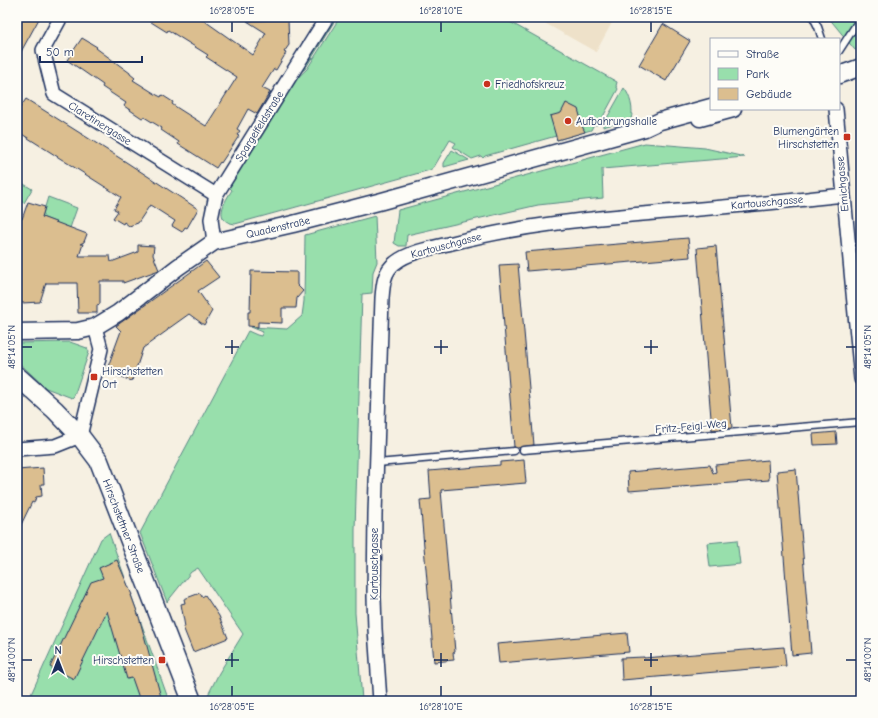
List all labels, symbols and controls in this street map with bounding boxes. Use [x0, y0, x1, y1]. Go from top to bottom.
text: 16°28'05"E [210, 5, 254, 17]
text: 16°28'10"E [419, 5, 463, 17]
text: 16°28'15"E [630, 5, 672, 17]
scale bar [40, 38, 142, 64]
legend [710, 38, 840, 110]
text: 50 m [46, 45, 74, 59]
text: Straße [746, 47, 779, 61]
text: Park [746, 67, 769, 81]
place label: Friedhofskreuz [495, 78, 564, 91]
marker: Friedhofskreuz [482, 79, 492, 89]
text: Gebäude [746, 87, 792, 101]
street label: Spargelfeldstraße [232, 88, 287, 164]
street label: Claretinergasse [66, 99, 134, 148]
place label: Aufbahrungshalle [576, 115, 657, 128]
marker: Aufbahrungshalle [563, 116, 573, 126]
place label: Blumengärten Hirschstetten [773, 125, 839, 151]
marker: Blumengärten Hirschstetten [842, 132, 852, 142]
street label: Emichgasse [834, 155, 851, 212]
street label: Kartouschgasse [730, 193, 804, 212]
street label: Quadenstraße [245, 214, 312, 241]
street label: Kartouschgasse [410, 230, 483, 261]
text: 48°14'05"N [6, 325, 18, 369]
text: 48°14'05"N [862, 325, 874, 369]
place label: Hirschstetten Ort [102, 365, 163, 391]
marker: Hirschstetten Ort [89, 372, 99, 382]
street label: Fritz-Feigl-Weg [655, 417, 727, 436]
street label: Hirschstettner Straße [100, 477, 148, 576]
street label: Kartouschgasse [368, 527, 381, 600]
text: 48°14'00"N [6, 638, 18, 682]
text: 48°14'00"N [862, 638, 874, 682]
north arrow [38, 640, 78, 680]
text: N [54, 644, 62, 657]
place label: Hirschstetten [93, 654, 154, 667]
marker: Hirschstetten [157, 655, 167, 665]
text: 16°28'05"E [210, 701, 254, 713]
text: 16°28'10"E [419, 701, 463, 713]
text: 16°28'15"E [630, 701, 672, 713]

